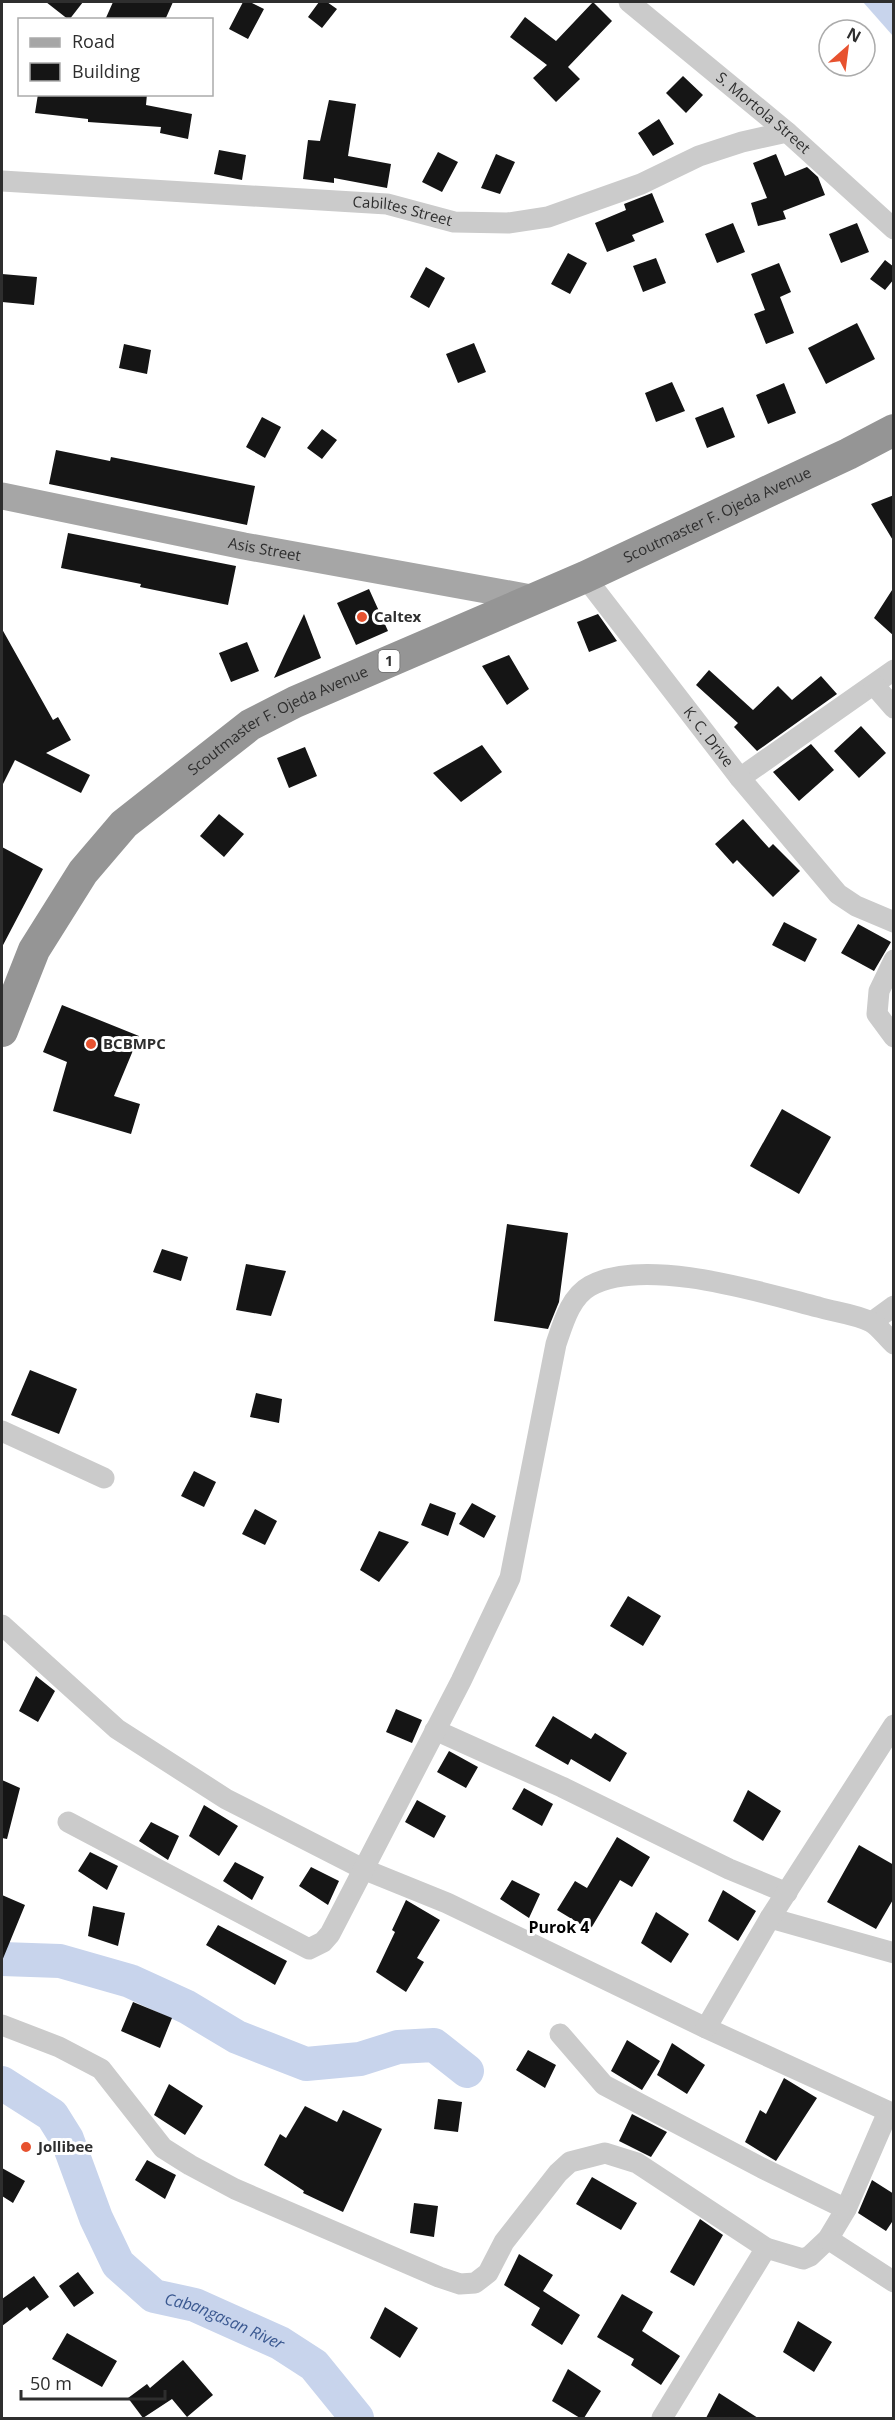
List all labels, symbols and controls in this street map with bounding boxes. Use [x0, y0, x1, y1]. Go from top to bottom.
legend [18, 18, 213, 96]
north arrow [817, 18, 877, 78]
text: N [843, 22, 865, 48]
text: Road [72, 29, 115, 53]
text: Building [72, 59, 140, 83]
street label: S. Mortola Street [712, 67, 815, 157]
street label: Cabiltes Street [352, 191, 455, 230]
street label: Scoutmaster F. Ojeda Avenue [620, 462, 814, 567]
street label: Asis Street [227, 532, 303, 565]
place label: Caltex [374, 606, 422, 626]
marker: Caltex [355, 610, 369, 624]
road number: 1 [378, 650, 400, 672]
street label: Scoutmaster F. Ojeda Avenue [183, 661, 371, 779]
street label: K. C. Drive [680, 702, 739, 771]
place label: BCBMPC [103, 1033, 166, 1053]
marker: BCBMPC [84, 1037, 98, 1051]
district label: Purok 4 [529, 1916, 589, 1938]
place label: Jollibee [36, 2136, 93, 2156]
marker: Jollibee [19, 2140, 33, 2154]
water label: Cabangasan River [163, 2288, 290, 2355]
scale bar [21, 2363, 165, 2401]
text: 50 m [30, 2371, 72, 2395]

